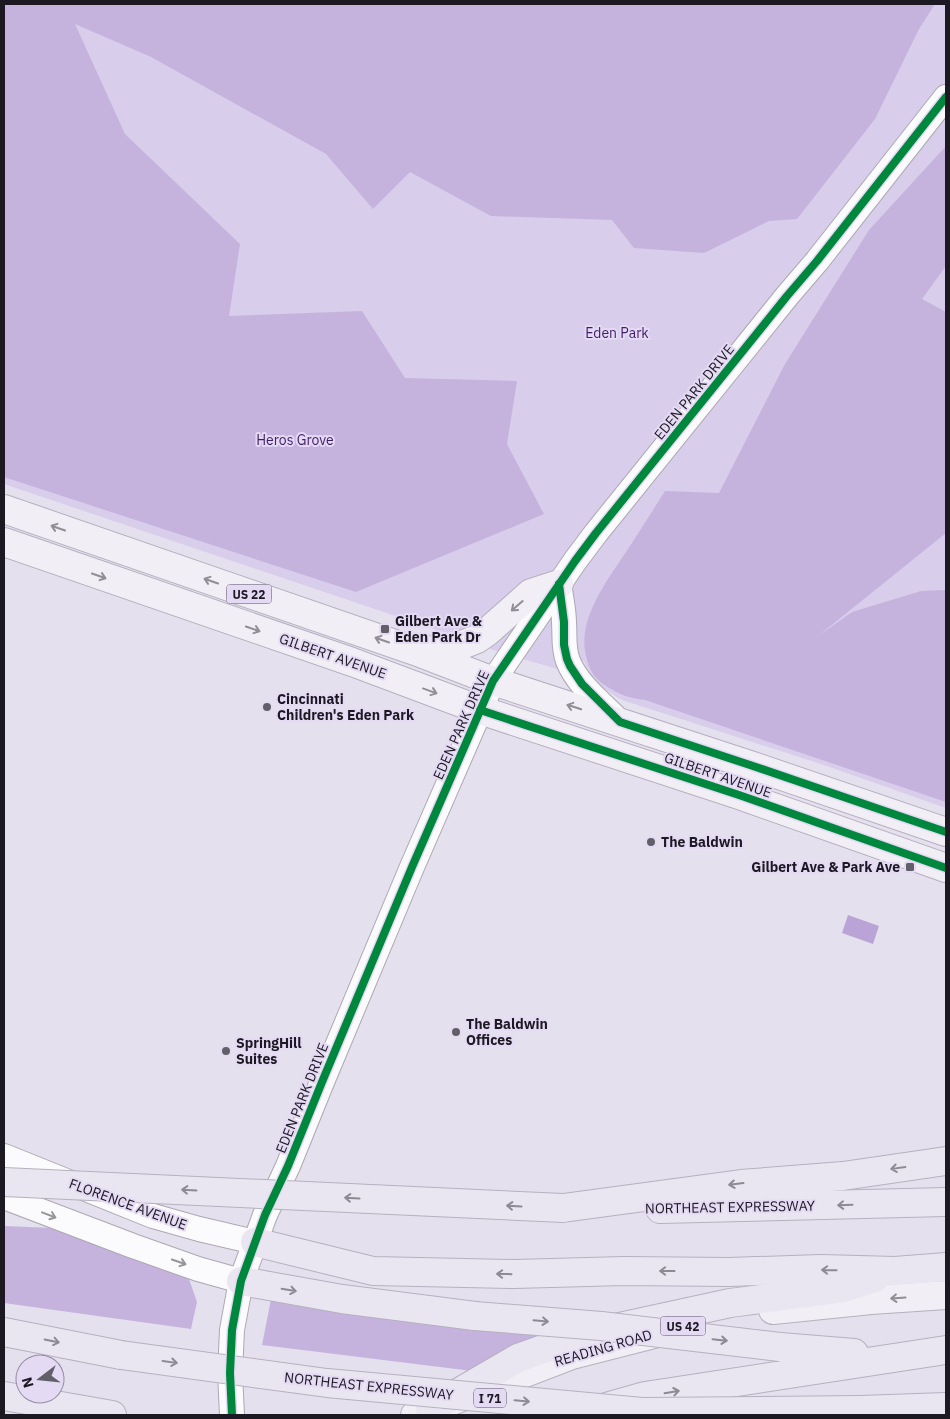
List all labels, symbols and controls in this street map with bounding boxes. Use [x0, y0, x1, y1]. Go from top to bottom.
park label: Eden Park [585, 324, 649, 342]
street label: EDEN PARK DRIVE [650, 341, 738, 443]
park label: Heros Grove [256, 431, 334, 449]
one-way arrow [51, 523, 66, 532]
one-way arrow [91, 571, 107, 581]
one-way arrow [204, 576, 220, 586]
road number: US 22 [226, 584, 272, 604]
one-way arrow [510, 600, 523, 612]
place label: Gilbert Ave & Eden Park Dr [395, 612, 483, 646]
marker: Gilbert Ave & Eden Park Dr [379, 623, 391, 635]
one-way arrow [245, 624, 261, 634]
street label: GILBERT AVENUE [277, 629, 389, 683]
one-way arrow [374, 635, 390, 644]
street label: EDEN PARK DRIVE [429, 668, 493, 782]
one-way arrow [422, 687, 437, 696]
place label: Cincinnati Children's Eden Park [277, 690, 415, 724]
marker: Cincinnati Children's Eden Park [261, 701, 273, 713]
one-way arrow [566, 701, 582, 711]
street label: GILBERT AVENUE [662, 748, 774, 802]
place label: The Baldwin [661, 833, 743, 851]
marker: The Baldwin [645, 836, 657, 848]
place label: Gilbert Ave & Park Ave [751, 858, 900, 876]
marker: Gilbert Ave & Park Ave [904, 861, 916, 873]
place label: The Baldwin Offices [466, 1015, 548, 1049]
marker: The Baldwin Offices [450, 1026, 462, 1038]
place label: SpringHill Suites [236, 1034, 302, 1068]
street label: EDEN PARK DRIVE [272, 1040, 332, 1156]
marker: SpringHill Suites [220, 1045, 232, 1057]
one-way arrow [890, 1163, 906, 1173]
street label: FLORENCE AVENUE [67, 1174, 189, 1234]
one-way arrow [729, 1179, 745, 1189]
one-way arrow [182, 1186, 198, 1195]
one-way arrow [344, 1193, 360, 1203]
street label: NORTHEAST EXPRESSWAY [645, 1197, 816, 1217]
one-way arrow [837, 1200, 854, 1210]
one-way arrow [506, 1201, 522, 1210]
one-way arrow [41, 1211, 56, 1220]
one-way arrow [171, 1258, 187, 1268]
one-way arrow [821, 1265, 837, 1274]
one-way arrow [659, 1266, 675, 1276]
one-way arrow [496, 1269, 512, 1278]
one-way arrow [281, 1285, 297, 1295]
one-way arrow [890, 1294, 906, 1303]
one-way arrow [533, 1316, 549, 1326]
road number: US 42 [660, 1316, 706, 1335]
street label: READING ROAD [552, 1325, 654, 1371]
one-way arrow [712, 1335, 728, 1345]
one-way arrow [43, 1337, 59, 1346]
north arrow [15, 1354, 65, 1404]
one-way arrow [161, 1357, 177, 1367]
street label: NORTHEAST EXPRESSWAY [283, 1368, 455, 1404]
text: N [17, 1375, 38, 1390]
one-way arrow [664, 1387, 680, 1397]
road number: I 71 [474, 1389, 506, 1408]
one-way arrow [514, 1396, 530, 1406]

